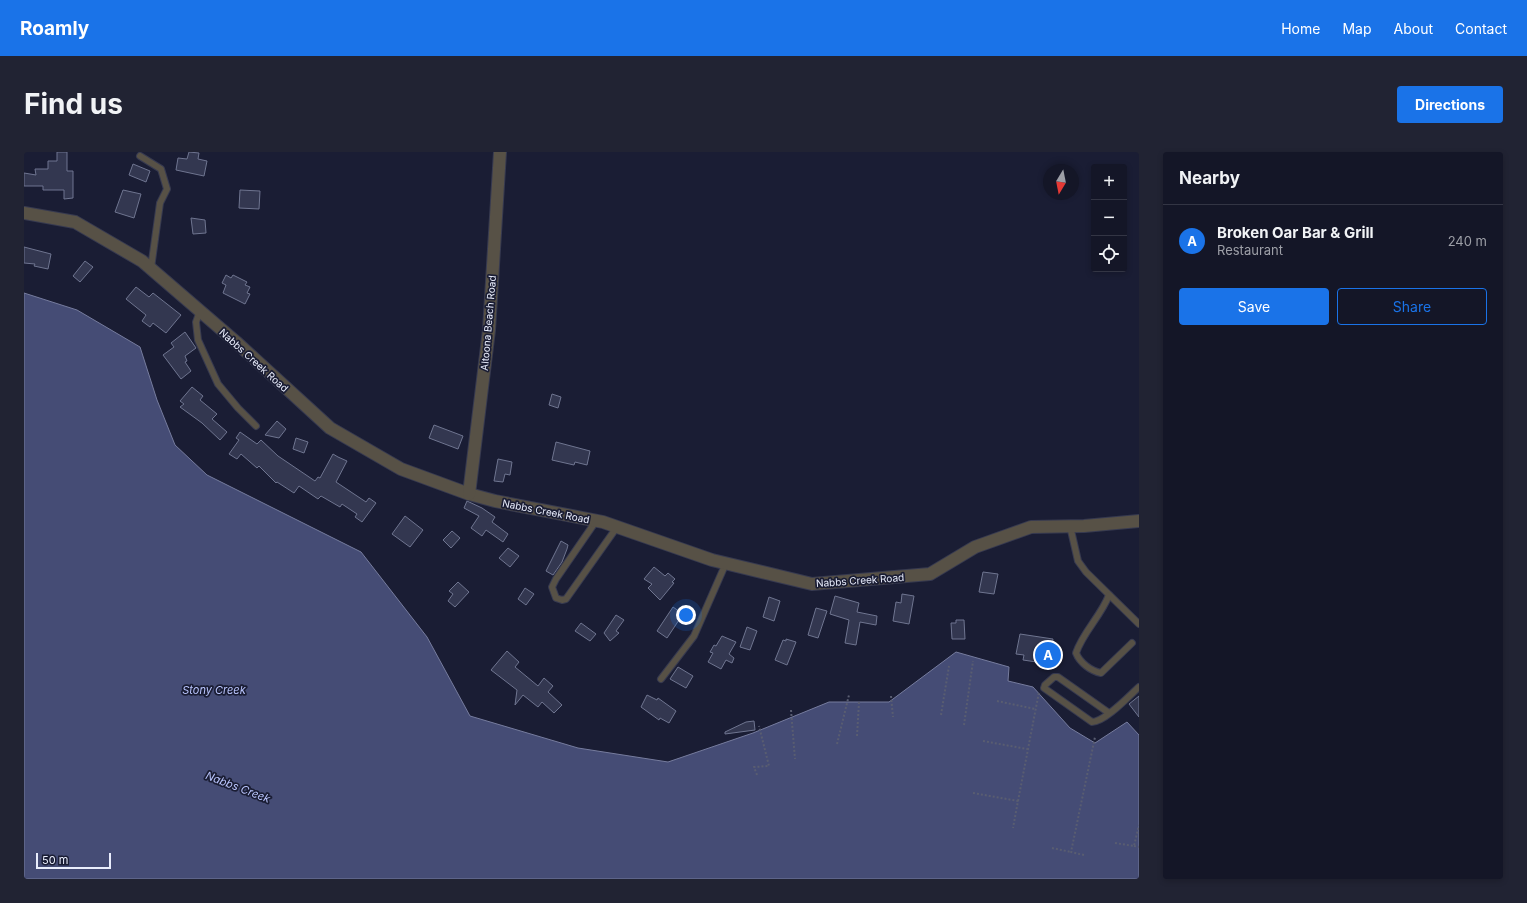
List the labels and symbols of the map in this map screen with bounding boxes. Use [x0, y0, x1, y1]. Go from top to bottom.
north arrow [1043, 164, 1079, 200]
street label: Altoona Beach Road [478, 275, 498, 371]
street label: Nabbs Creek Road [217, 326, 291, 394]
street label: Nabbs Creek Road [501, 497, 591, 525]
street label: Nabbs Creek Road [815, 571, 905, 589]
your location [676, 605, 696, 625]
pin: A [1035, 640, 1061, 670]
water label: Stony Creek [182, 683, 247, 697]
water label: Nabbs Creek [204, 768, 273, 806]
scale bar [36, 851, 111, 870]

